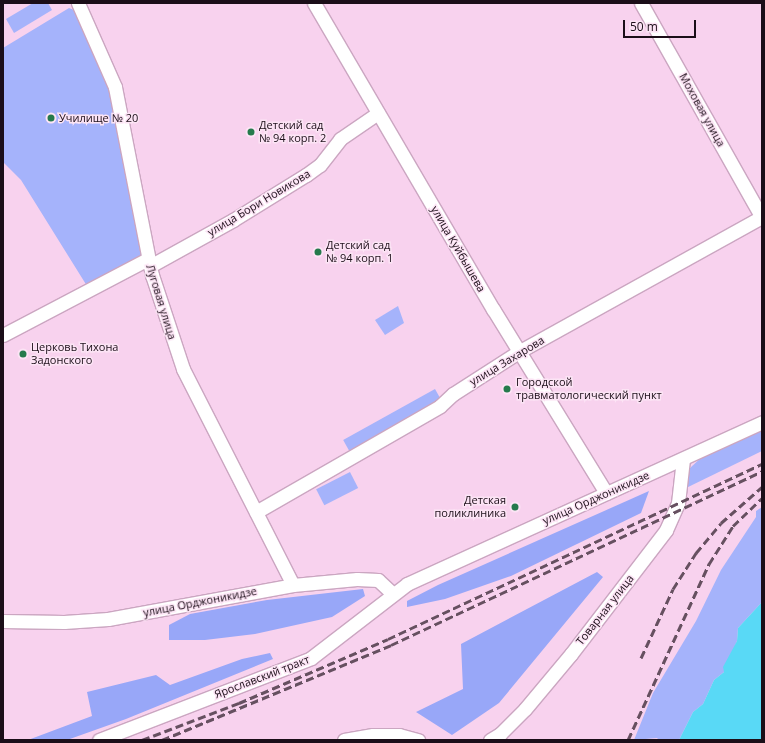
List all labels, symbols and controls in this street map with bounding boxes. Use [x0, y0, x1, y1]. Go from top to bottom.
scale bar [625, 12, 698, 38]
text: 50 m [630, 18, 658, 35]
street label: Моховая улица [676, 71, 728, 149]
place label: Училище № 20 [59, 111, 138, 125]
marker: Училище № 20 [46, 113, 56, 123]
place label: Детский сад № 94 корп. 2 [259, 119, 326, 145]
marker: Детский сад № 94 корп. 2 [246, 127, 256, 137]
street label: улица Бори Новикова [205, 167, 313, 239]
street label: улица Куйбышева [428, 204, 488, 294]
place label: Детский сад № 94 корп. 1 [326, 239, 393, 265]
marker: Детский сад № 94 корп. 1 [313, 247, 323, 257]
street label: Луговая улица [143, 263, 179, 341]
street label: улица Захарова [467, 333, 547, 389]
place label: Церковь Тихона Задонского [31, 341, 118, 367]
marker: Церковь Тихона Задонского [18, 349, 28, 359]
place label: Городской травматологический пункт [516, 376, 662, 402]
marker: Городской травматологический пункт [501, 383, 513, 395]
street label: улица Орджоникидзе [541, 469, 651, 527]
place label: Детская поликлиника [435, 494, 506, 520]
marker: Детская поликлиника [509, 501, 521, 513]
street label: Товарная улица [573, 572, 637, 648]
street label: улица Орджоникидзе [142, 585, 258, 619]
street label: Ярославский тракт [213, 653, 311, 701]

